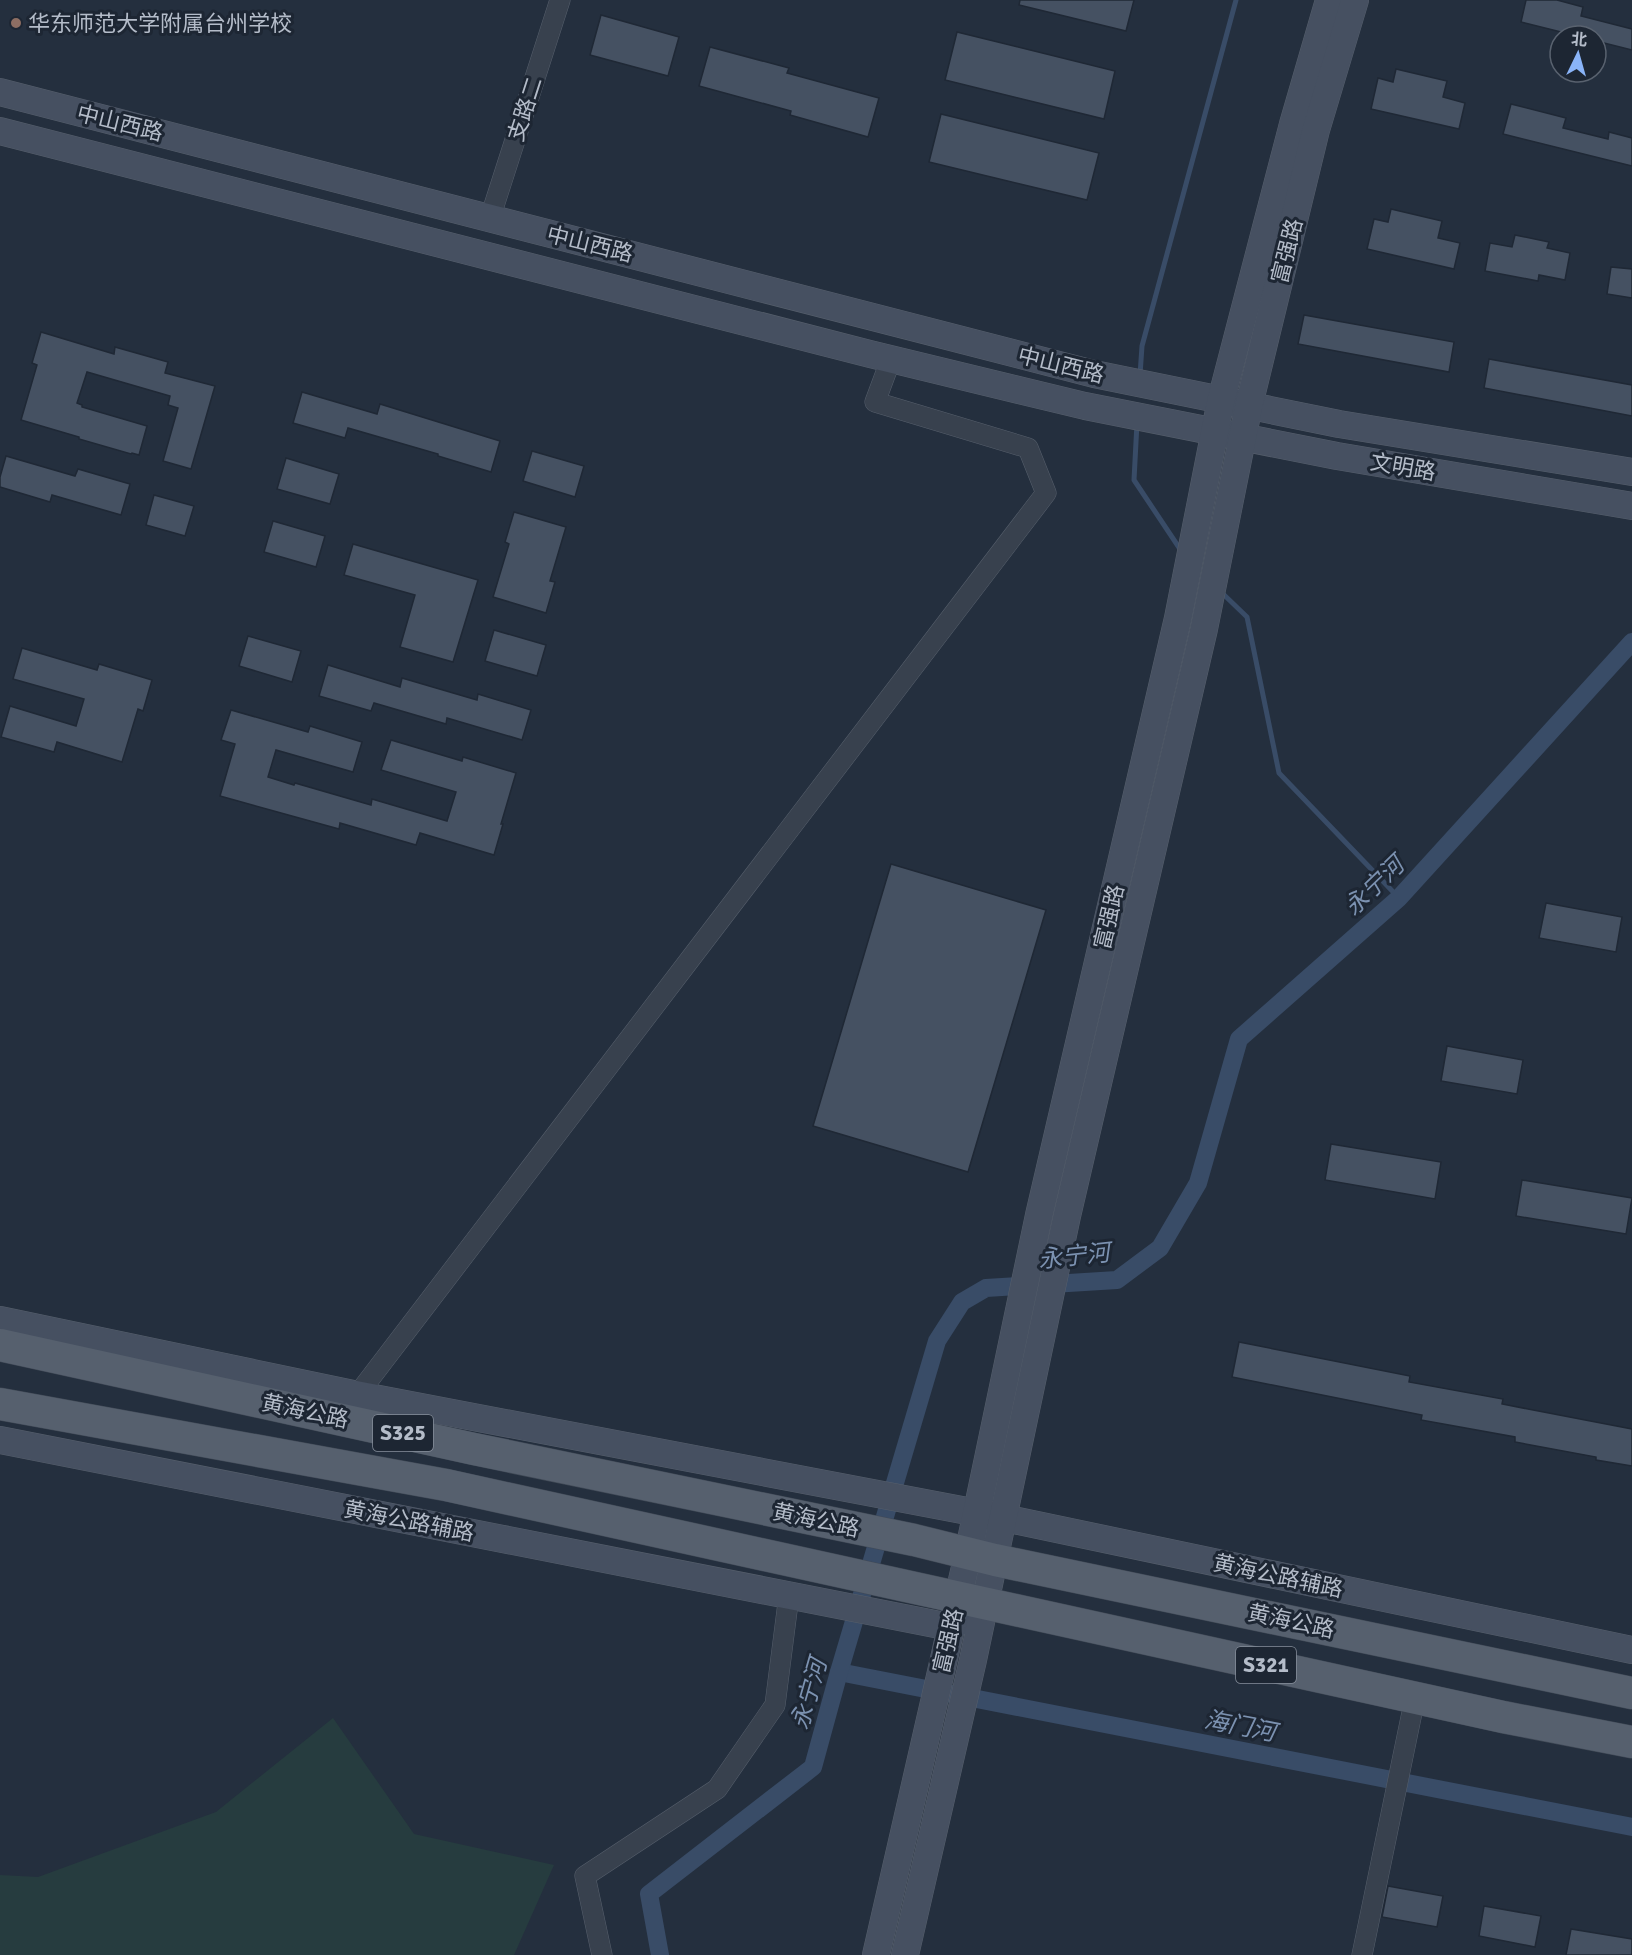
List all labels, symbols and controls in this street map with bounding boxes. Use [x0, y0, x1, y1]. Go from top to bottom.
place label: 华东师范大学附属台州学校 [28, 10, 292, 37]
marker: 华东师范大学附属台州学校 [9, 16, 23, 30]
north arrow [1548, 24, 1608, 84]
text: 北 [1570, 29, 1588, 51]
street label: 支路二 [502, 73, 548, 145]
street label: 中山西路 [74, 99, 166, 147]
street label: 富强路 [1266, 216, 1308, 286]
street label: 中山西路 [544, 220, 636, 268]
street label: 中山西路 [1015, 341, 1107, 389]
street label: 文明路 [1368, 448, 1438, 486]
water label: 永宁河 [1338, 847, 1413, 922]
street label: 富强路 [1088, 882, 1130, 952]
water label: 永宁河 [1037, 1237, 1115, 1275]
street label: 黄海公路 [259, 1389, 351, 1433]
road number: S325 [373, 1415, 433, 1451]
street label: 黄海公路辅路 [342, 1495, 476, 1547]
street label: 黄海公路 [770, 1498, 862, 1542]
street label: 黄海公路辅路 [1211, 1549, 1345, 1603]
street label: 黄海公路 [1245, 1599, 1337, 1643]
street label: 富强路 [927, 1606, 969, 1676]
road number: S321 [1236, 1647, 1296, 1683]
water label: 永宁河 [785, 1651, 834, 1733]
water label: 海门河 [1202, 1704, 1282, 1748]

